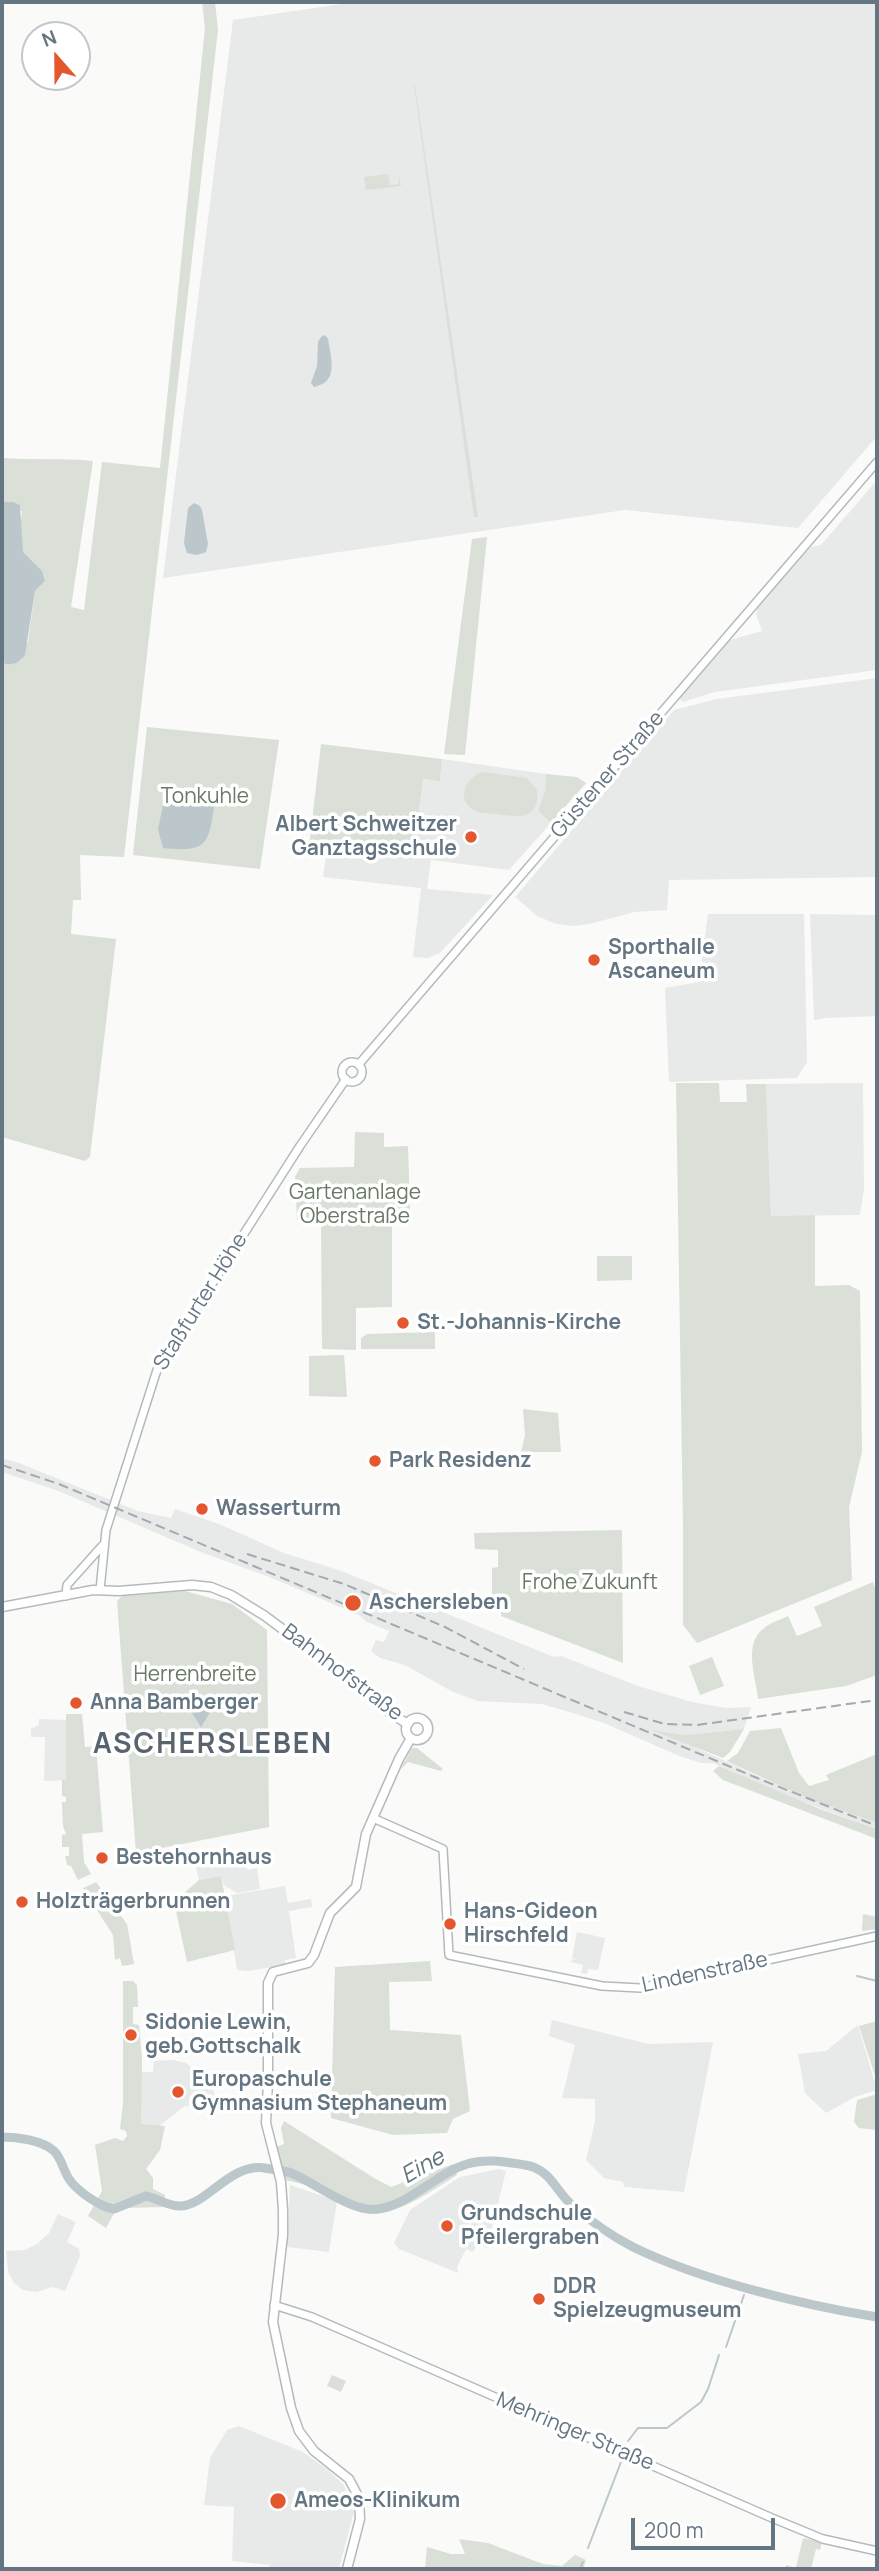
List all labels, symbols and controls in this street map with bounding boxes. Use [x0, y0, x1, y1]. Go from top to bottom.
north arrow [21, 21, 91, 91]
text: N [38, 24, 60, 53]
street label: Güstener Straße [546, 706, 670, 844]
park label: Tonkuhle [161, 784, 249, 810]
place label: Albert Schweitzer Ganztagsschule [275, 812, 457, 862]
marker: Albert Schweitzer Ganztagsschule [463, 829, 479, 845]
place label: Sporthalle Ascaneum [608, 935, 715, 985]
marker: Sporthalle Ascaneum [586, 952, 602, 968]
park label: Gartenanlage Oberstraße [289, 1180, 421, 1230]
street label: Staßfurter Höhe [149, 1229, 253, 1375]
place label: St.-Johannis-Kirche [417, 1310, 621, 1336]
marker: St.-Johannis-Kirche [395, 1315, 411, 1331]
place label: Park Residenz [389, 1448, 531, 1474]
marker: Park Residenz [367, 1453, 383, 1469]
place label: Wasserturm [216, 1496, 341, 1522]
marker: Wasserturm [194, 1501, 210, 1517]
park label: Frohe Zukunft [522, 1570, 658, 1596]
place label: Aschersleben [369, 1590, 509, 1616]
marker: Aschersleben [343, 1593, 363, 1613]
street label: Bahnhofstraße [277, 1619, 407, 1727]
park label: Herrenbreite [133, 1662, 257, 1688]
place label: Anna Bamberger [90, 1690, 258, 1716]
marker: Anna Bamberger [68, 1695, 84, 1711]
district label: ASCHERSLEBEN [94, 1728, 332, 1762]
place label: Bestehornhaus [116, 1845, 272, 1871]
marker: Bestehornhaus [94, 1850, 110, 1866]
place label: Holzträgerbrunnen [36, 1889, 230, 1915]
marker: Holzträgerbrunnen [14, 1894, 30, 1910]
place label: Hans-Gideon Hirschfeld [464, 1899, 598, 1949]
marker: Hans-Gideon Hirschfeld [442, 1916, 458, 1932]
street label: Lindenstraße [640, 1947, 770, 1999]
place label: Sidonie Lewin, geb.Gottschalk [145, 2010, 301, 2060]
marker: Sidonie Lewin, geb.Gottschalk [123, 2027, 139, 2043]
place label: Europaschule Gymnasium Stephaneum [192, 2067, 447, 2117]
marker: Europaschule Gymnasium Stephaneum [170, 2084, 186, 2100]
water label: Eine [396, 2144, 450, 2190]
place label: Grundschule Pfeilergraben [461, 2201, 599, 2251]
marker: Grundschule Pfeilergraben [439, 2218, 455, 2234]
place label: DDR Spielzeugmuseum [553, 2274, 741, 2324]
marker: DDR Spielzeugmuseum [531, 2291, 547, 2307]
street label: Mehringer Straße [492, 2387, 658, 2477]
place label: Ameos-Klinikum [294, 2488, 460, 2514]
marker: Ameos-Klinikum [268, 2491, 288, 2511]
scale bar [634, 2504, 778, 2548]
text: 200 m [644, 2516, 704, 2544]

